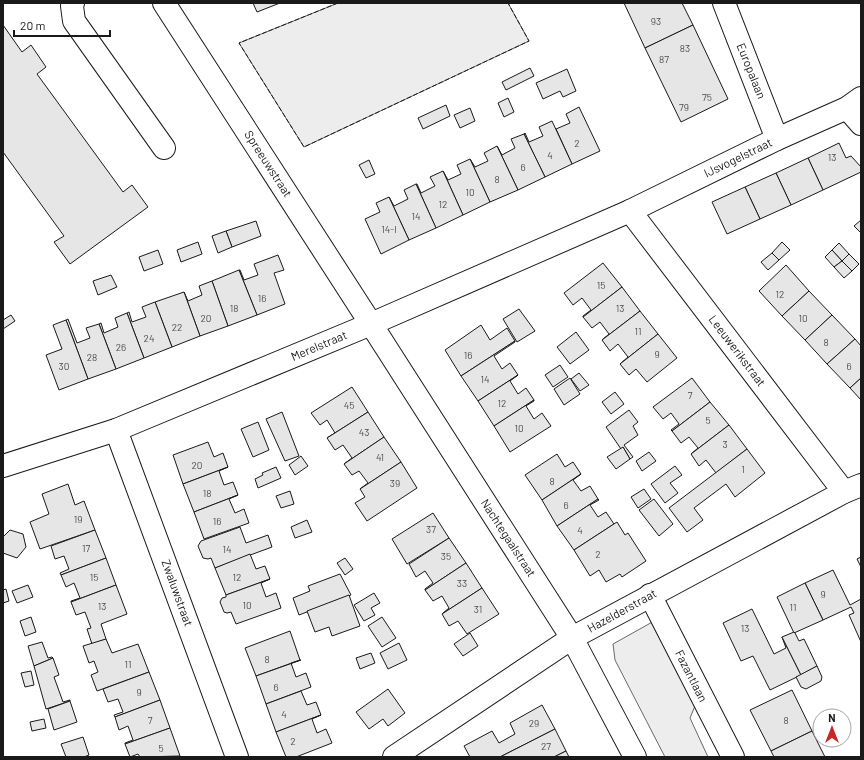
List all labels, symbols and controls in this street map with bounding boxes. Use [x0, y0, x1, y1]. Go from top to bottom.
scale bar [14, 12, 110, 38]
house number: 93 [651, 15, 661, 27]
text: 20 m [20, 18, 46, 32]
street label: Europalaan [734, 41, 769, 101]
house number: 83 [680, 42, 690, 54]
house number: 87 [659, 53, 669, 65]
house number: 75 [702, 91, 712, 103]
house number: 79 [679, 101, 689, 113]
street label: Spreeuwstraat [242, 128, 296, 199]
street label: IJsvogelstraat [701, 135, 774, 180]
house number: 2 [574, 137, 580, 149]
house number: 4 [547, 149, 553, 161]
house number: 13 [828, 151, 836, 163]
house number: 6 [520, 161, 526, 173]
house number: 8 [494, 173, 500, 185]
house number: 10 [465, 186, 475, 198]
house number: 12 [439, 198, 447, 210]
house number: 14 [411, 210, 421, 222]
house number: 14-I [381, 223, 397, 235]
house number: 15 [597, 279, 605, 291]
house number: 12 [776, 288, 784, 300]
house number: 16 [258, 292, 266, 304]
house number: 18 [230, 302, 238, 314]
house number: 13 [616, 302, 624, 314]
house number: 20 [200, 312, 212, 324]
street label: Leeuwerikstraat [707, 312, 769, 389]
house number: 10 [798, 312, 808, 324]
house number: 22 [172, 321, 182, 333]
house number: 11 [634, 325, 642, 337]
street label: Merelstraat [288, 327, 349, 363]
house number: 24 [144, 332, 154, 344]
house number: 8 [823, 336, 829, 348]
house number: 26 [116, 341, 126, 353]
house number: 9 [654, 348, 660, 360]
house number: 16 [464, 349, 472, 361]
house number: 28 [87, 351, 97, 363]
house number: 30 [59, 360, 69, 372]
house number: 6 [846, 360, 852, 372]
house number: 14 [480, 373, 490, 385]
house number: 7 [688, 389, 693, 401]
house number: 12 [498, 397, 506, 409]
house number: 45 [344, 399, 354, 411]
house number: 5 [705, 414, 711, 426]
house number: 10 [514, 422, 524, 434]
house number: 43 [359, 426, 369, 438]
house number: 3 [722, 438, 728, 450]
house number: 41 [376, 451, 384, 463]
house number: 20 [191, 459, 203, 471]
house number: 1 [741, 463, 745, 475]
house number: 8 [549, 475, 555, 487]
house number: 39 [390, 477, 400, 489]
house number: 18 [203, 487, 211, 499]
street label: Nachtegaalstraat [478, 496, 539, 579]
house number: 6 [563, 499, 569, 511]
house number: 19 [74, 513, 82, 525]
house number: 16 [213, 515, 221, 527]
house number: 37 [426, 523, 436, 535]
house number: 4 [577, 524, 583, 536]
house number: 17 [82, 542, 90, 554]
house number: 14 [222, 543, 232, 555]
house number: 2 [595, 548, 601, 560]
house number: 35 [441, 550, 451, 562]
street label: Zwaluwstraat [159, 557, 196, 628]
house number: 15 [90, 571, 98, 583]
house number: 12 [233, 571, 241, 583]
house number: 33 [457, 577, 467, 589]
street label: Hazelderstraat [585, 585, 659, 635]
house number: 9 [820, 588, 826, 600]
house number: 10 [242, 599, 252, 611]
house number: 13 [98, 600, 106, 612]
house number: 11 [789, 601, 797, 613]
house number: 31 [474, 603, 482, 615]
house number: 13 [741, 622, 749, 634]
street label: Fazantlaan [673, 647, 711, 704]
house number: 8 [264, 653, 270, 665]
house number: 11 [124, 658, 132, 670]
house number: 6 [273, 681, 279, 693]
house number: 9 [136, 686, 142, 698]
house number: 4 [281, 708, 287, 720]
north arrow [812, 708, 852, 748]
text: N [828, 711, 836, 724]
house number: 7 [148, 714, 153, 726]
house number: 8 [783, 714, 789, 726]
house number: 29 [529, 717, 539, 729]
house number: 2 [290, 735, 296, 747]
house number: 27 [541, 740, 551, 752]
house number: 5 [158, 742, 164, 754]

